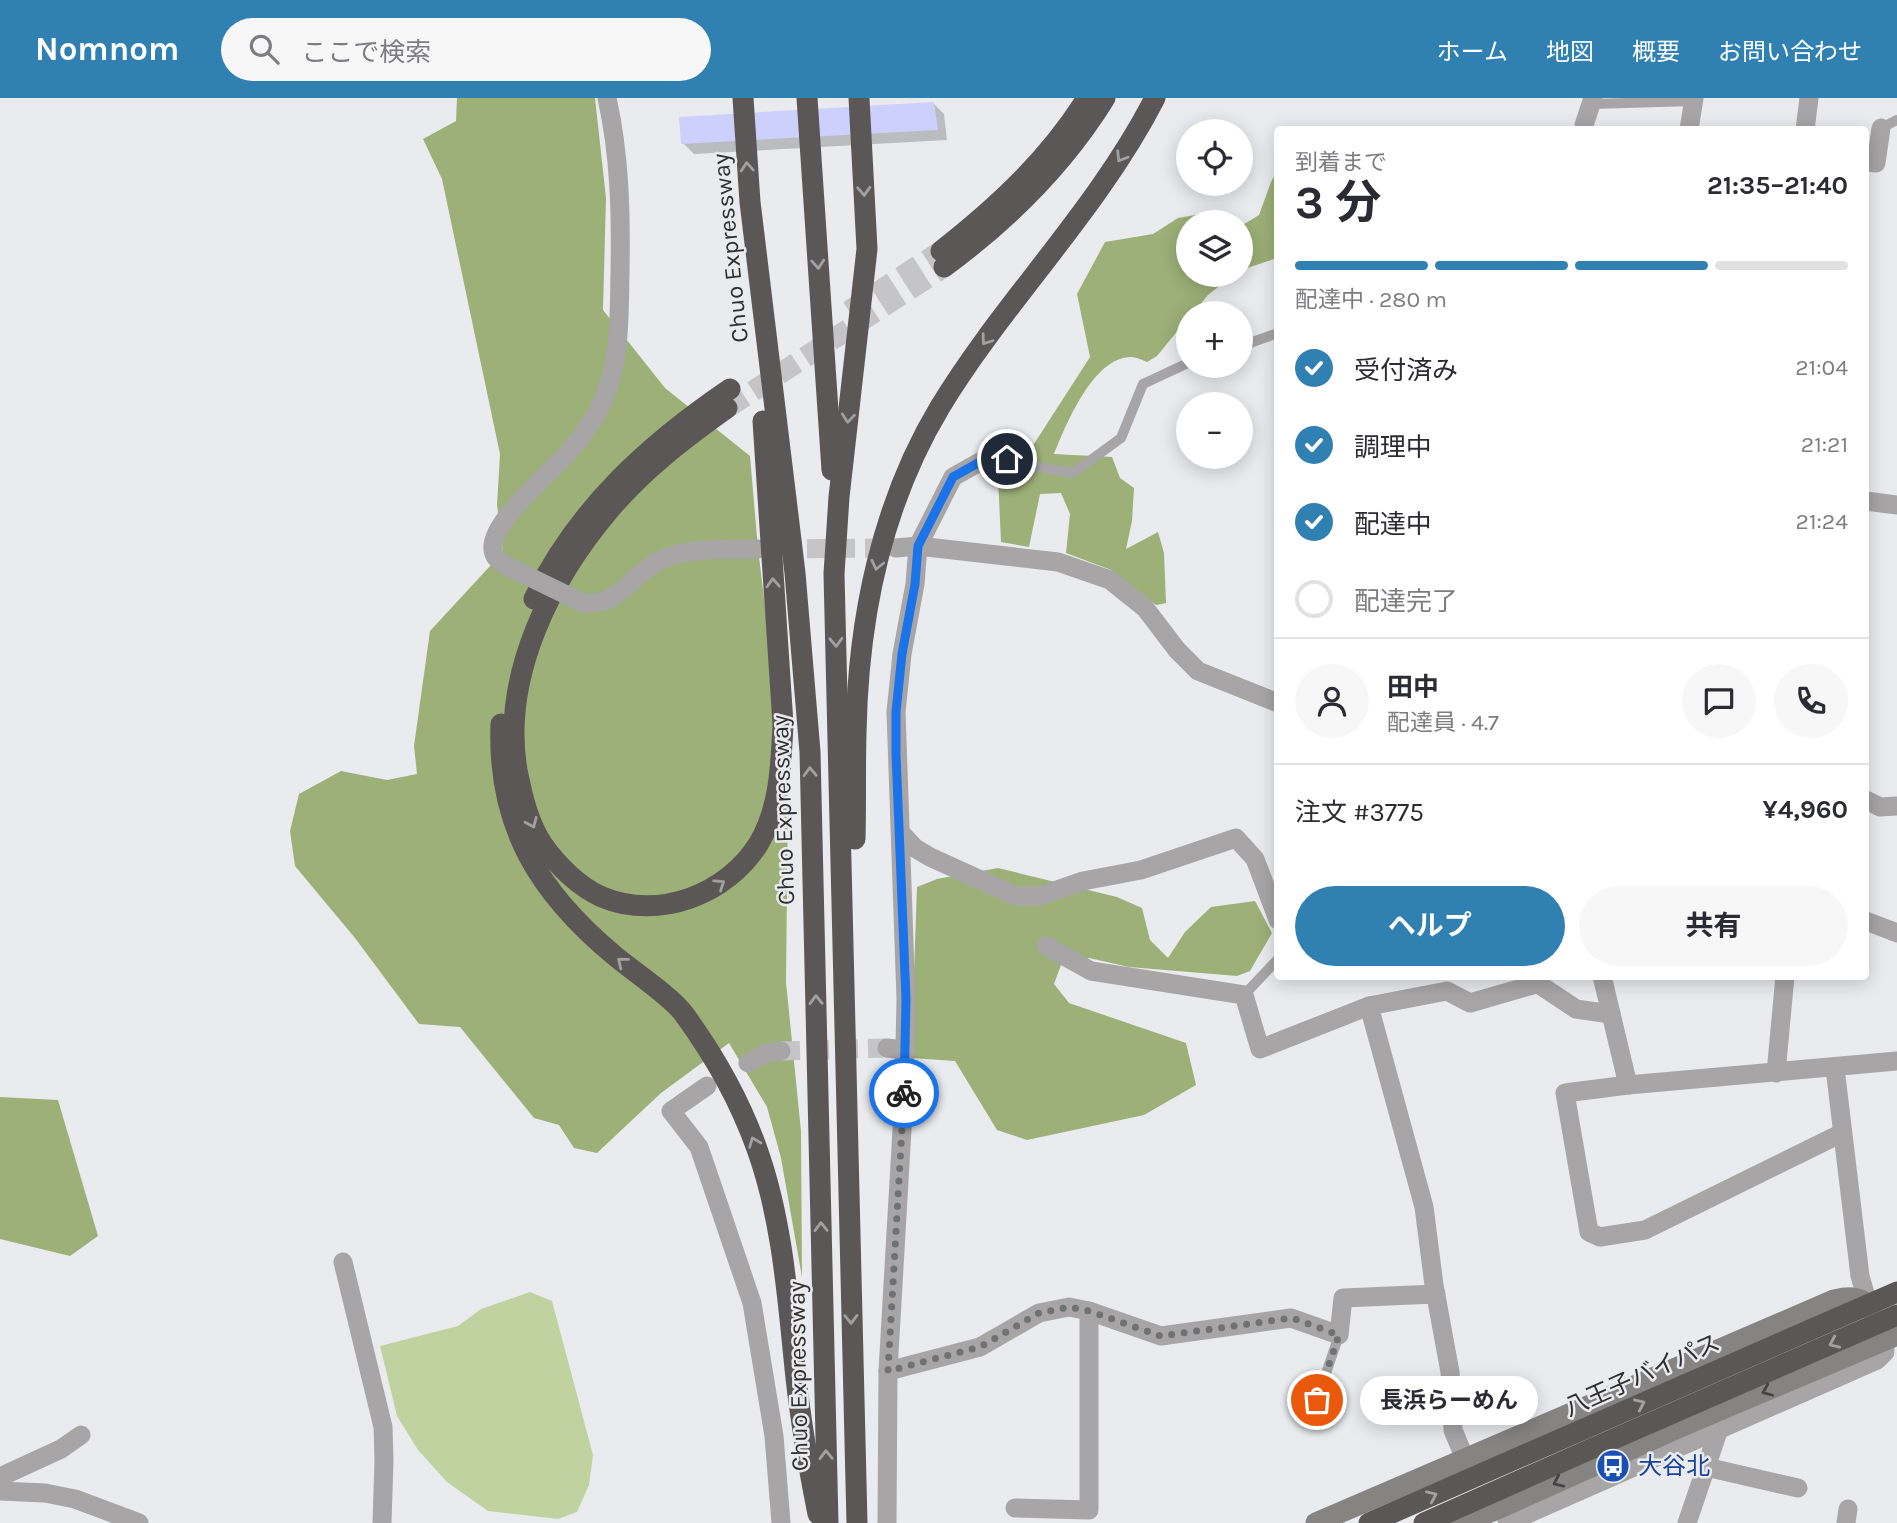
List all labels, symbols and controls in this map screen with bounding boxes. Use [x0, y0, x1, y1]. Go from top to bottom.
search box [221, 18, 711, 81]
text: Nomnom [35, 30, 179, 68]
icon: search [245, 30, 283, 68]
text: ここで検索 [301, 37, 431, 68]
text: ホーム [1437, 38, 1508, 66]
text: 地図 [1546, 38, 1594, 66]
text: 概要 [1632, 38, 1680, 66]
text: お問い合わせ [1718, 38, 1862, 66]
map controls [1176, 119, 1253, 469]
button: locate [1176, 119, 1253, 196]
text: 到着まで [1295, 149, 1387, 176]
one-way arrow [1116, 150, 1129, 163]
street label: Chuo Expressway [706, 152, 754, 344]
one-way arrow [740, 161, 755, 172]
text: 21:35–21:40 [1707, 170, 1848, 201]
text: 3 分 [1295, 176, 1381, 230]
one-way arrow [857, 186, 872, 197]
button: layers [1176, 210, 1253, 287]
one-way arrow [810, 259, 825, 270]
text: 配達中 · 280 m [1295, 286, 1447, 313]
button: + [1176, 301, 1253, 378]
one-way arrow [981, 332, 994, 345]
icon: check [1295, 349, 1333, 387]
text: 21:04 [1795, 354, 1848, 381]
text: 受付済み [1354, 355, 1458, 386]
button: − [1176, 392, 1253, 469]
one-way arrow [840, 412, 855, 424]
icon: check [1295, 426, 1333, 464]
pin [977, 429, 1037, 489]
text: 21:21 [1801, 431, 1848, 458]
text: 調理中 [1354, 432, 1432, 463]
icon: home [988, 440, 1026, 478]
icon: check [1295, 503, 1333, 541]
text: 21:24 [1796, 508, 1848, 535]
text: 配達中 [1354, 509, 1432, 540]
one-way arrow [870, 559, 885, 571]
one-way arrow [766, 577, 781, 588]
text: 配達完了 [1354, 586, 1458, 617]
one-way arrow [829, 637, 844, 648]
button: person [1295, 664, 1369, 738]
button: chat [1682, 664, 1756, 738]
button: phone [1774, 664, 1848, 738]
text: 田中 [1387, 672, 1439, 703]
text: 配達員 · 4.7 [1387, 709, 1499, 736]
street label: Chuo Expressway [766, 714, 800, 906]
one-way arrow [803, 767, 818, 778]
text: ¥4,960 [1763, 794, 1848, 825]
text: 注文 #3775 [1295, 797, 1424, 828]
one-way arrow [524, 816, 538, 828]
one-way arrow [712, 879, 725, 892]
button: ヘルプ [1295, 886, 1565, 966]
button: 共有 [1579, 886, 1848, 966]
one-way arrow [617, 957, 629, 970]
one-way arrow [808, 994, 823, 1005]
courier [869, 1058, 939, 1128]
icon: bike [885, 1074, 923, 1112]
one-way arrow [748, 1136, 762, 1148]
one-way arrow [813, 1222, 829, 1232]
street label: Chuo Expressway [782, 1281, 814, 1471]
one-way arrow [844, 1314, 859, 1325]
street label: 八王子バイパス [1560, 1328, 1724, 1422]
one-way arrow [1829, 1335, 1842, 1349]
pin [1287, 1370, 1347, 1430]
callout: 長浜らーめん [1359, 1376, 1538, 1424]
icon: bag [1298, 1381, 1336, 1419]
one-way arrow [1761, 1382, 1773, 1396]
text: 長浜らーめん [1380, 1387, 1518, 1414]
one-way arrow [1633, 1398, 1645, 1412]
bus stop icon: 大谷北 [1594, 1447, 1632, 1485]
one-way arrow [819, 1449, 834, 1460]
place label: 大谷北 [1638, 1452, 1710, 1480]
one-way arrow [1553, 1474, 1565, 1488]
one-way arrow [1425, 1490, 1437, 1504]

